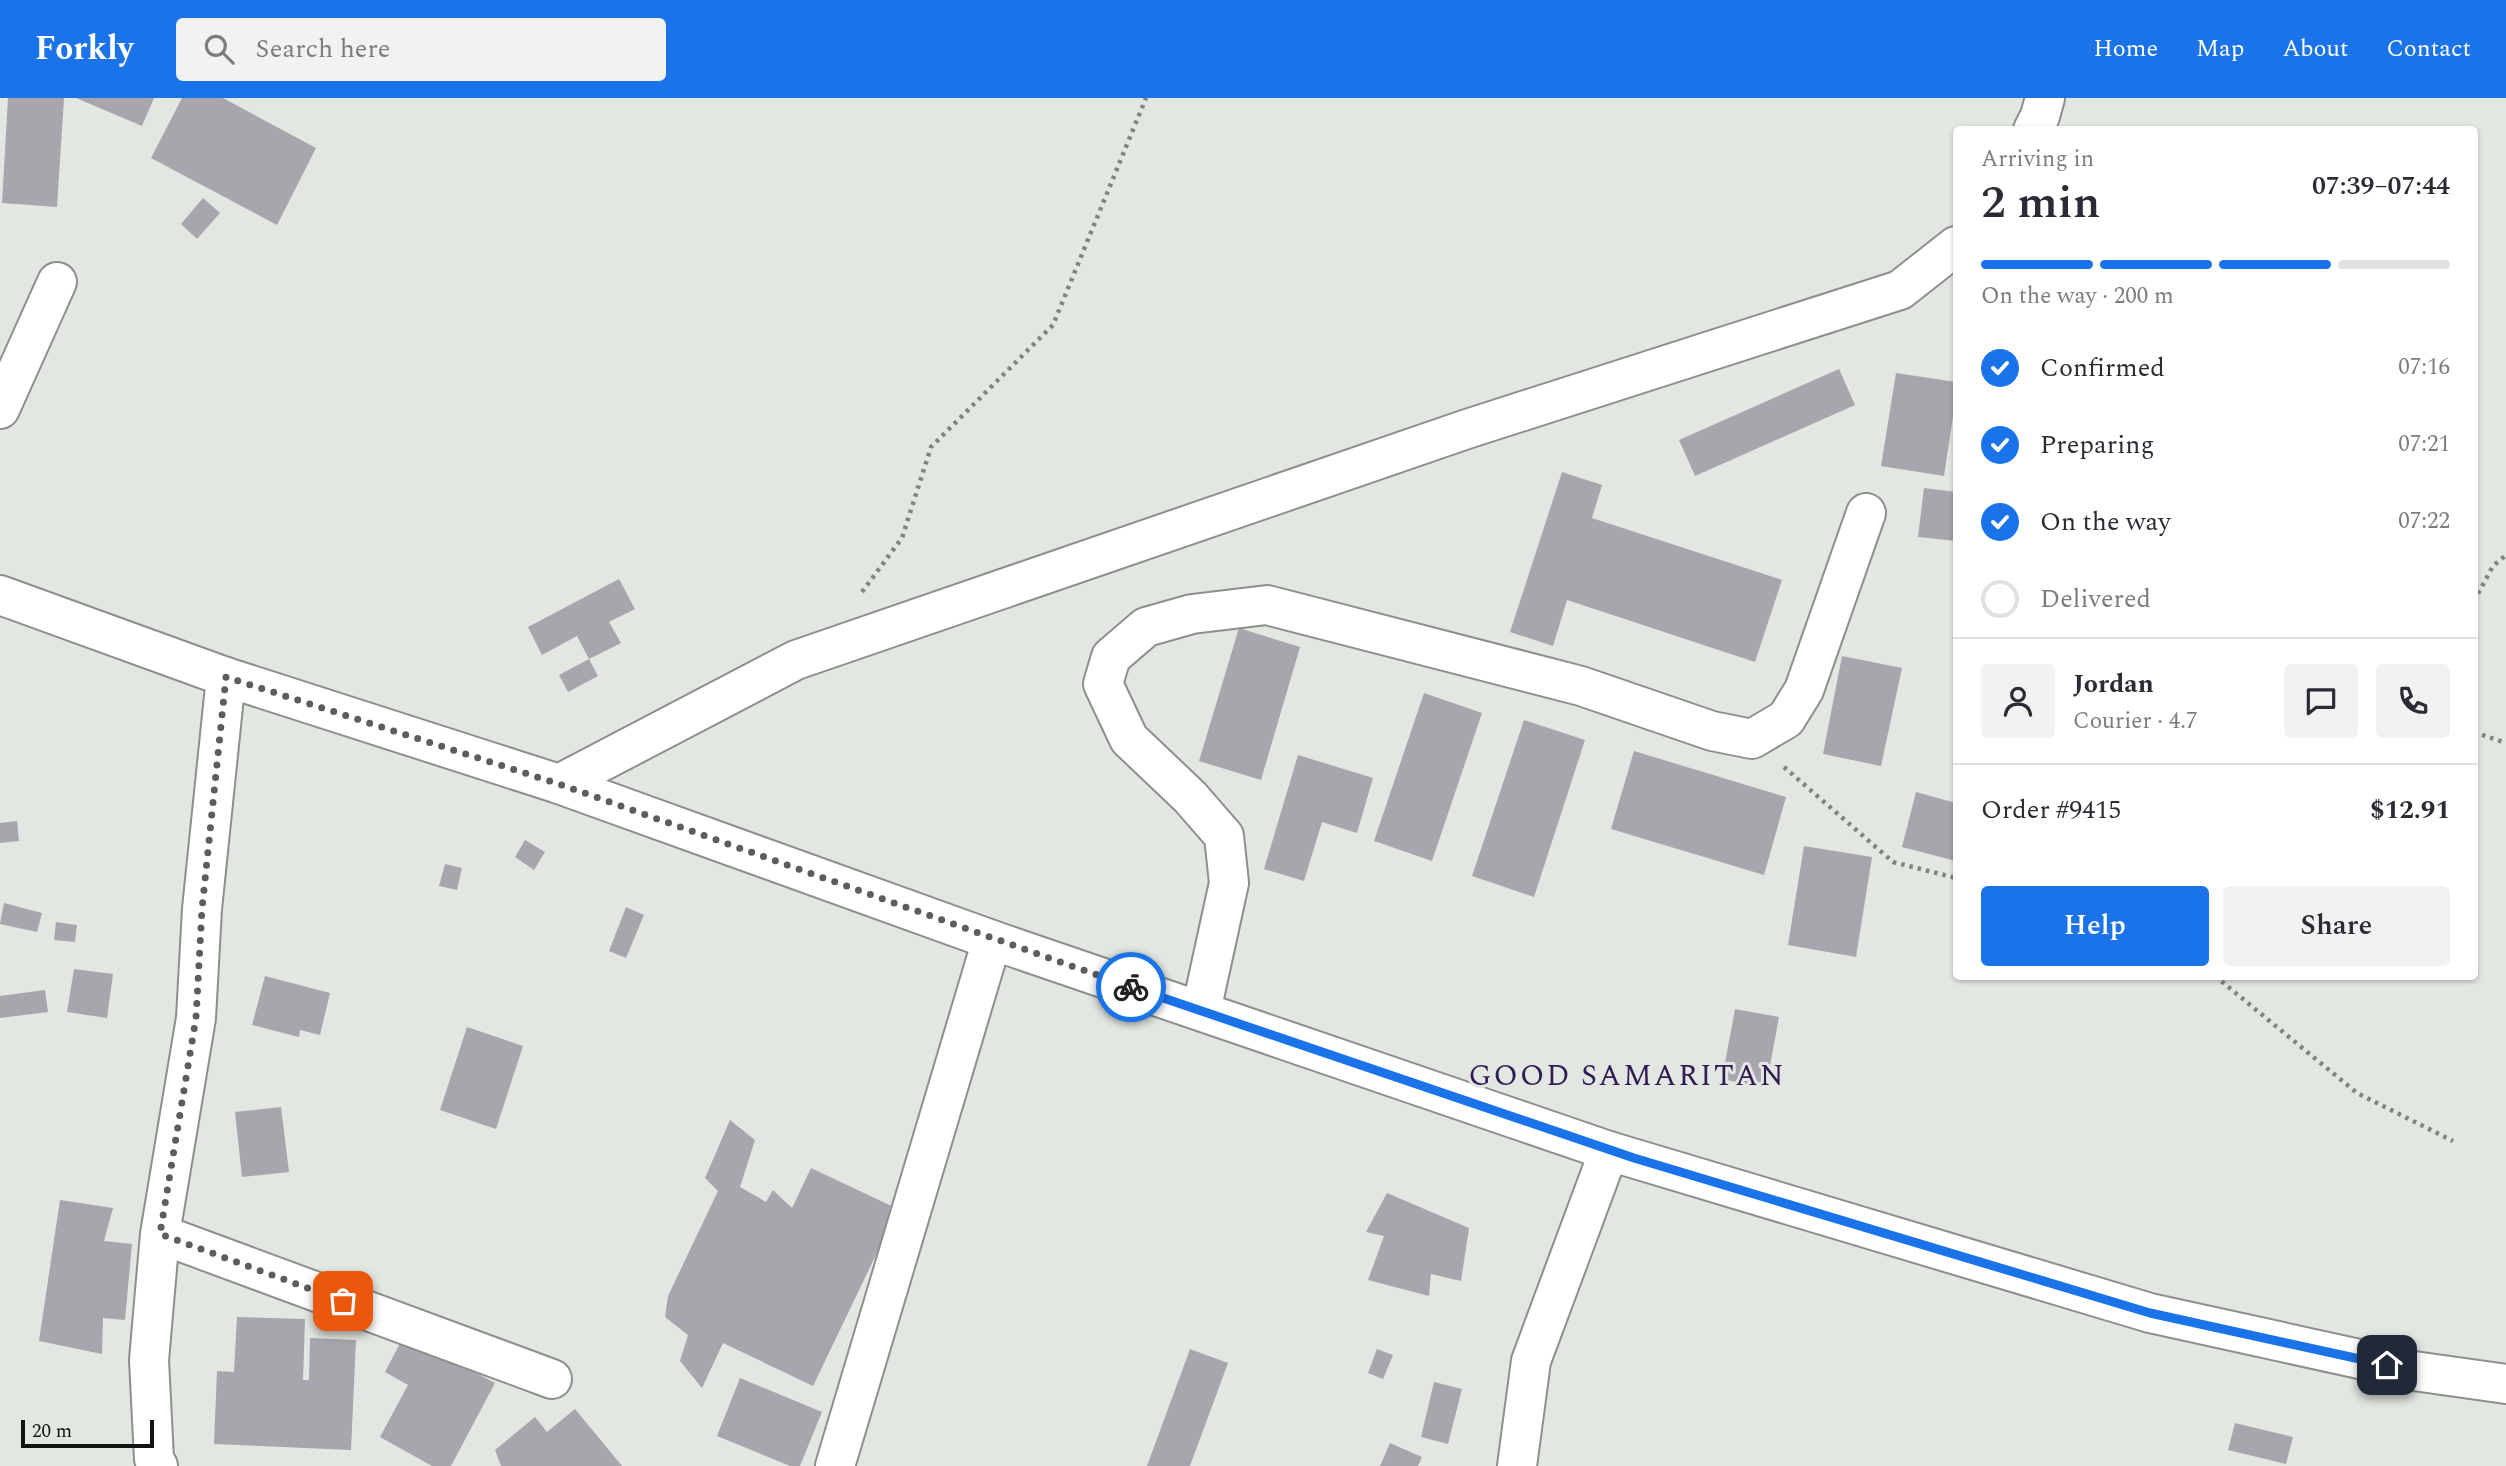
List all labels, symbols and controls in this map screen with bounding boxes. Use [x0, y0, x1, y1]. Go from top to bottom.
search box [176, 18, 666, 81]
text: Forkly [35, 24, 134, 74]
text: Search here [256, 29, 390, 69]
icon: search [200, 30, 238, 68]
text: Home [2093, 31, 2158, 67]
text: Map [2196, 31, 2244, 67]
text: About [2282, 31, 2348, 67]
text: Contact [2386, 31, 2471, 67]
text: Arriving in [1981, 142, 2094, 177]
text: 07:39–07:44 [2312, 166, 2450, 206]
text: 2 min [1981, 168, 2100, 238]
text: On the way · 200 m [1981, 279, 2174, 314]
text: Confirmed [2040, 348, 2165, 388]
icon: check [1981, 349, 2019, 387]
text: 07:16 [2398, 350, 2450, 385]
text: Preparing [2040, 425, 2154, 465]
icon: check [1981, 426, 2019, 464]
text: 07:21 [2398, 427, 2450, 462]
text: On the way [2040, 502, 2171, 542]
icon: check [1981, 503, 2019, 541]
text: 07:22 [2398, 504, 2450, 539]
text: Delivered [2040, 579, 2151, 619]
button: person [1981, 664, 2055, 738]
text: Jordan [2073, 664, 2154, 704]
button: chat [2284, 664, 2358, 738]
button: phone [2376, 664, 2450, 738]
text: Courier · 4.7 [2073, 704, 2198, 739]
text: Order #9415 [1981, 790, 2121, 830]
text: $12.91 [2370, 790, 2450, 830]
button: Help [1981, 886, 2209, 966]
button: Share [2223, 886, 2450, 966]
courier [1096, 952, 1166, 1022]
icon: bike [1112, 968, 1150, 1006]
district label: GOOD SAMARITAN [1468, 1053, 1786, 1099]
pin [313, 1271, 373, 1331]
icon: bag [324, 1282, 362, 1320]
pin [2357, 1335, 2417, 1395]
icon: home [2368, 1346, 2406, 1384]
scale bar [21, 1417, 154, 1449]
text: 20 m [32, 1417, 72, 1446]

